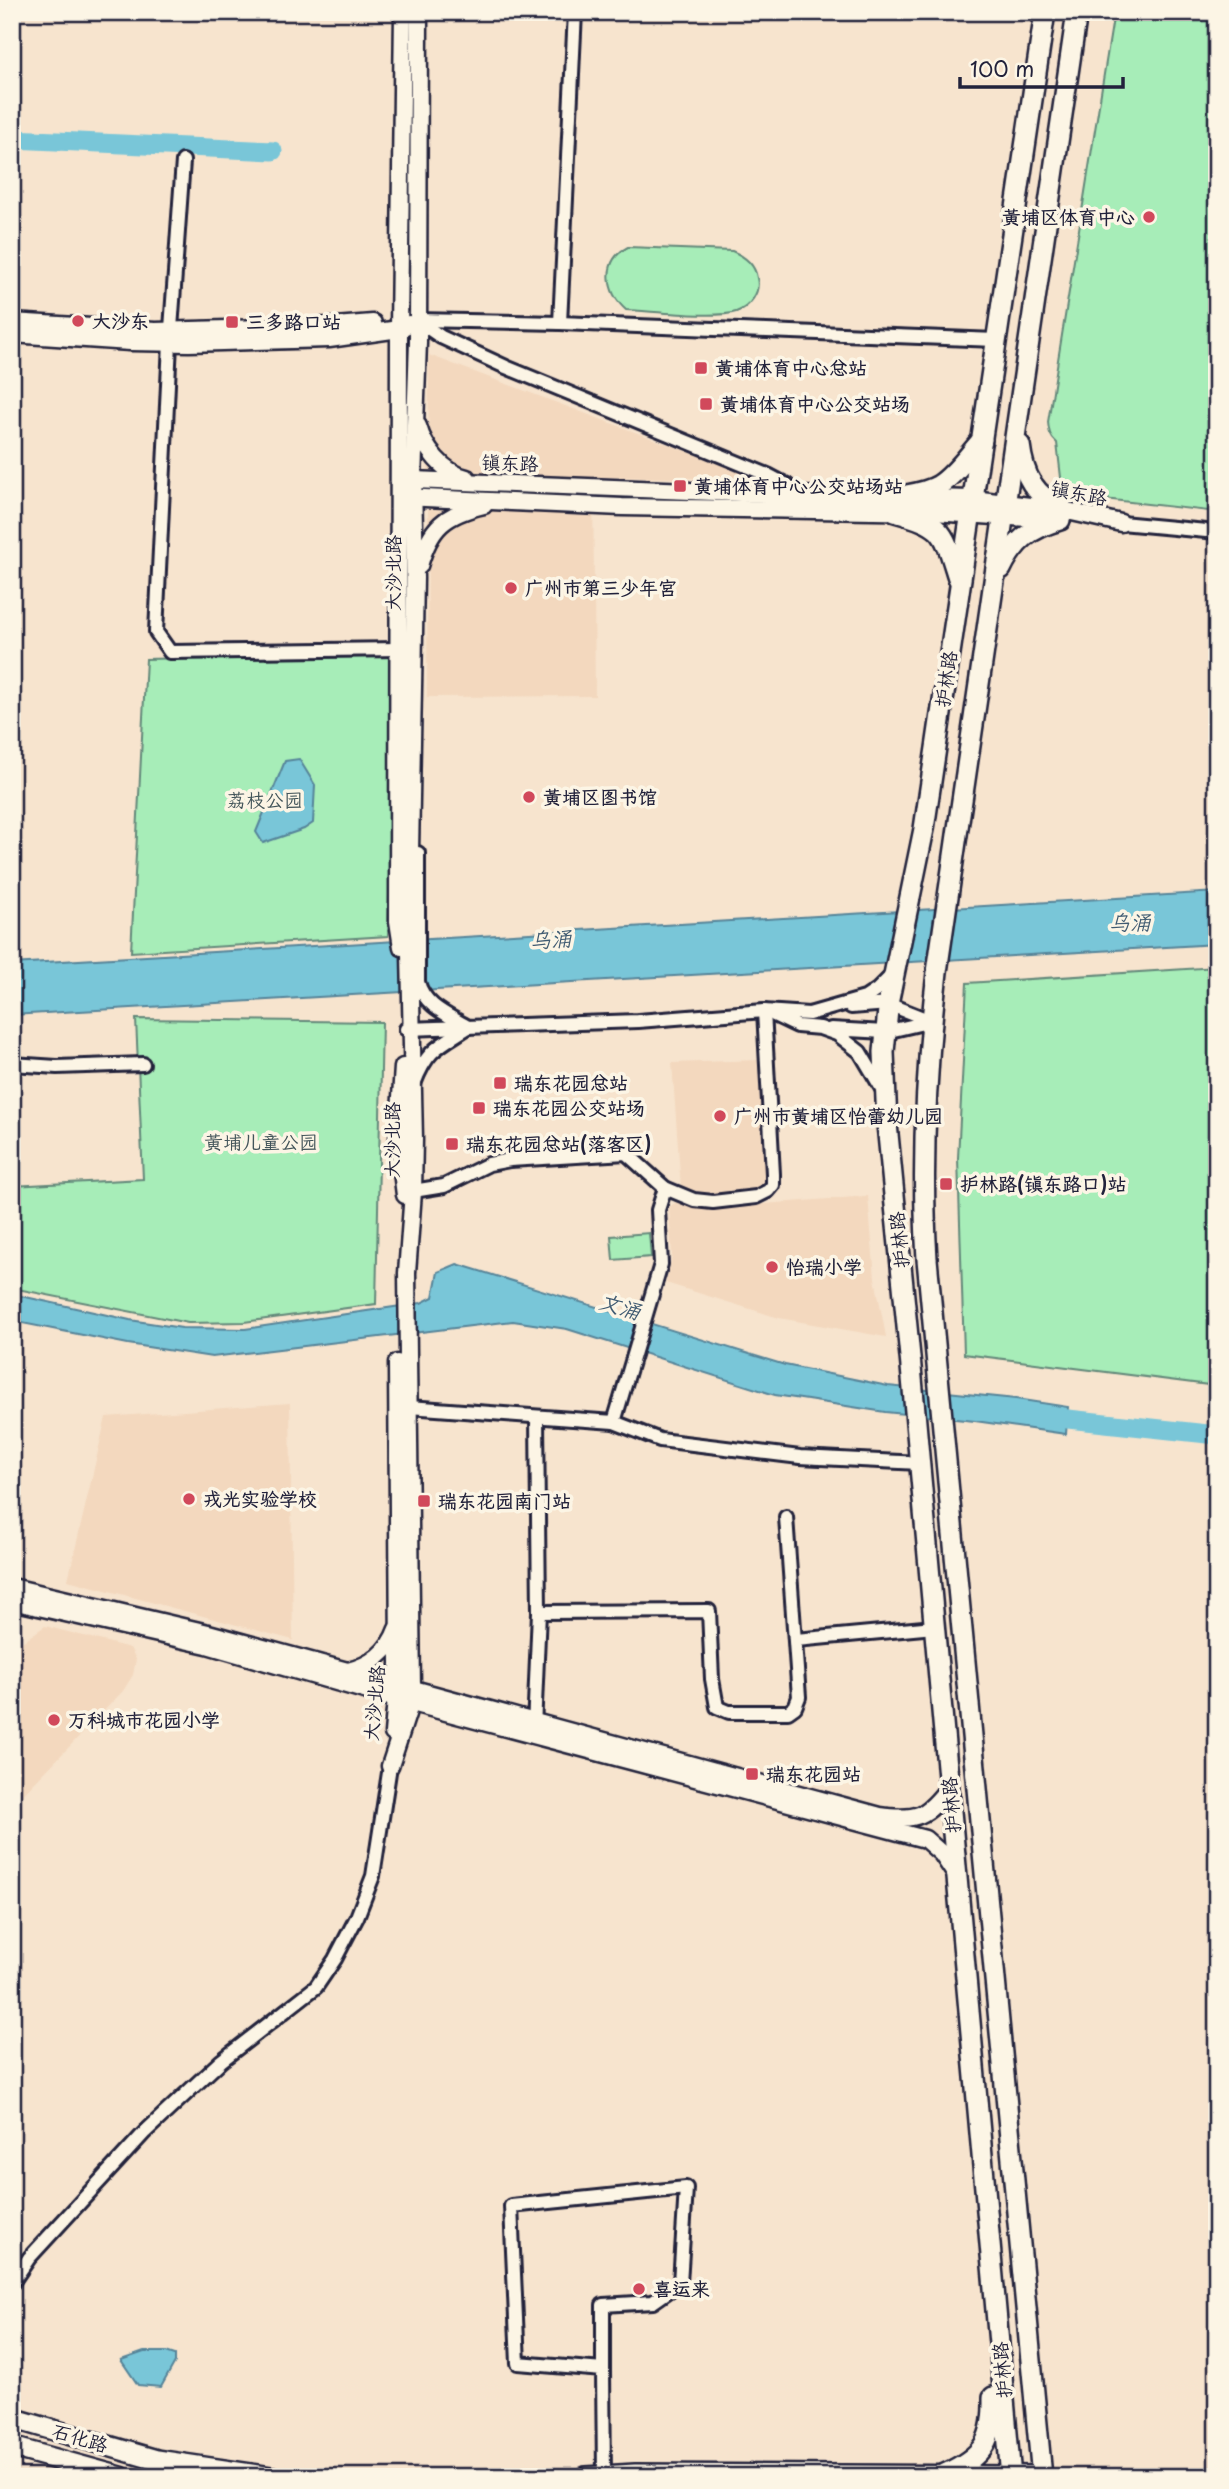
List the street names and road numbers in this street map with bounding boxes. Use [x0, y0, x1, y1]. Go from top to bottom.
street label: 镇东路 [481, 447, 539, 477]
street label: 镇东路 [1049, 473, 1110, 511]
street label: 大沙北路 [378, 535, 406, 611]
street label: 护林路 [927, 649, 963, 709]
street label: 大沙北路 [377, 1102, 405, 1178]
street label: 护林路 [881, 1210, 915, 1270]
street label: 大沙北路 [356, 1664, 390, 1742]
street label: 护林路 [934, 1775, 966, 1835]
street label: 护林路 [985, 2340, 1017, 2400]
street label: 石化路 [49, 2416, 112, 2458]

